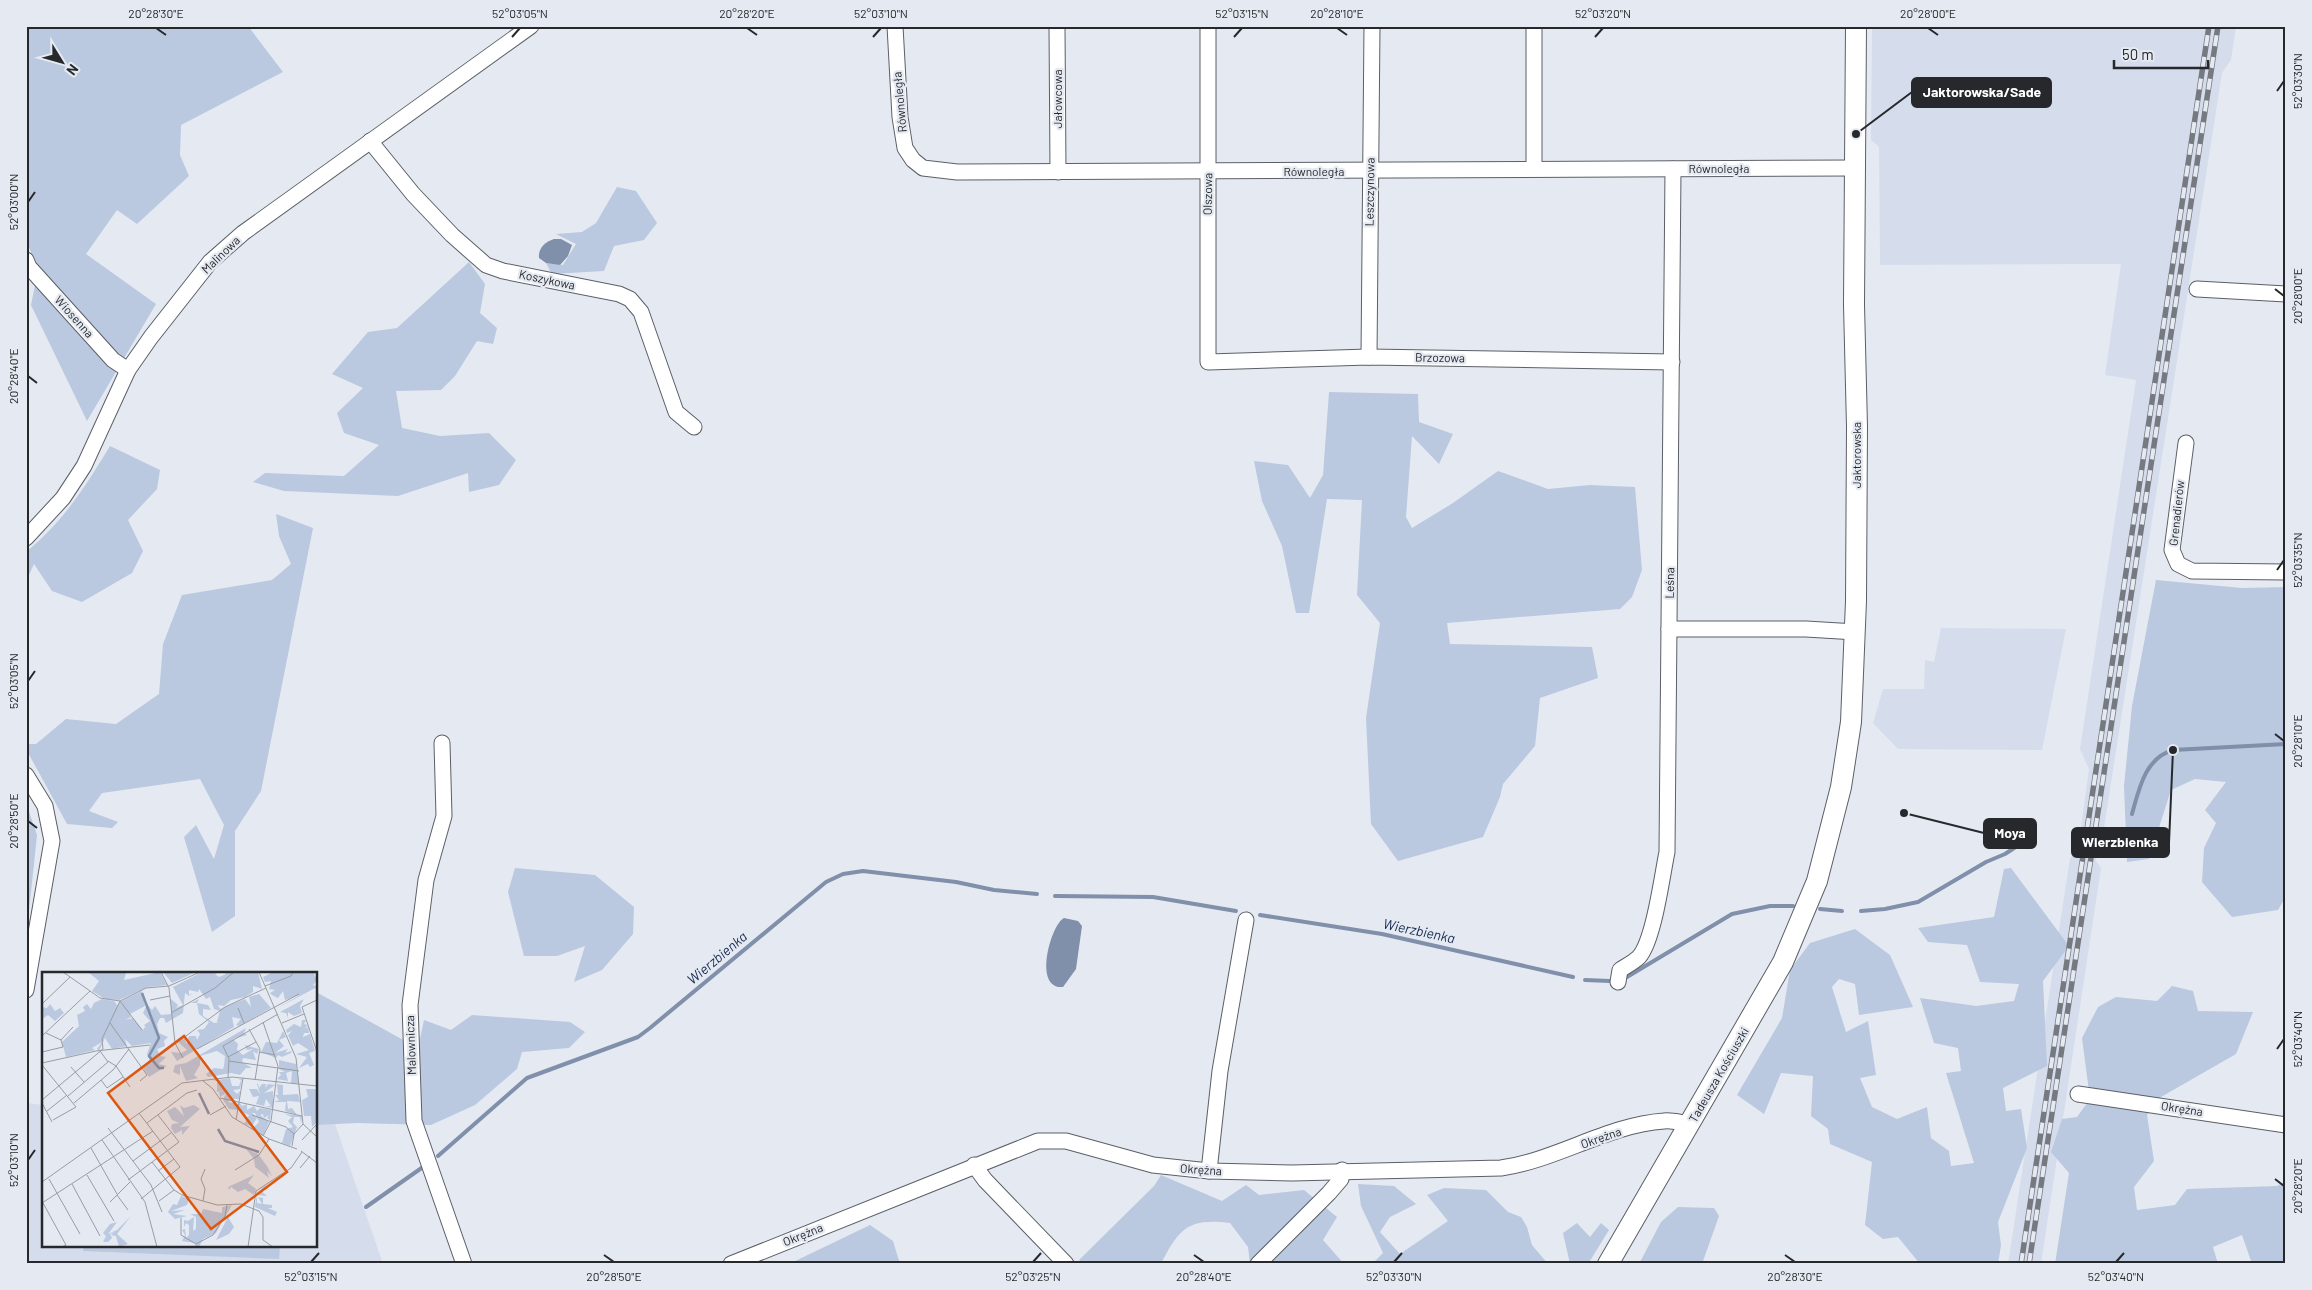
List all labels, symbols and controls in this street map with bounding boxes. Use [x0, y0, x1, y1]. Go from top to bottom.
text: 20°28'30"E [128, 6, 184, 20]
text: 52°03'05"N [492, 6, 548, 20]
text: 20°28'20"E [719, 6, 775, 20]
text: 52°03'10"N [854, 6, 908, 20]
text: 52°03'15"N [1215, 6, 1269, 20]
text: 20°28'10"E [1310, 6, 1364, 20]
text: 52°03'20"N [1575, 6, 1631, 20]
text: 20°28'00"E [1900, 6, 1956, 20]
north arrow [38, 38, 88, 88]
scale bar [2114, 38, 2208, 70]
text: 50 m [2122, 45, 2154, 63]
text: 52°03'30"N [2290, 53, 2304, 109]
text: N [63, 61, 82, 79]
street label: Jałowcowa [1050, 69, 1064, 129]
street label: Równoległa [889, 71, 909, 133]
callout: Jaktorowska/Sade [1912, 78, 2051, 107]
text: Jaktorowska/Sade [1923, 83, 2042, 100]
street label: Leszczynowa [1361, 158, 1377, 226]
street label: Równoległa [1689, 161, 1749, 175]
street label: Równoległa [1284, 164, 1344, 178]
street label: Olszowa [1200, 173, 1214, 215]
text: 52°03'00"N [6, 174, 20, 230]
street label: Malinowa [198, 233, 242, 276]
street label: Koszykowa [518, 266, 577, 292]
text: 20°28'00"E [2290, 268, 2304, 324]
street label: Wiosenna [52, 293, 97, 340]
text: 20°28'40"E [6, 348, 20, 404]
street label: Brzozowa [1415, 350, 1465, 364]
street label: Jaktorowska [1849, 422, 1863, 488]
street label: Grenadierów [2166, 479, 2186, 546]
text: 52°03'35"N [2290, 532, 2304, 588]
street label: Leśna [1662, 567, 1676, 599]
text: 52°03'05"N [6, 653, 20, 709]
text: 20°28'10"E [2290, 714, 2304, 768]
text: 20°28'50"E [6, 793, 20, 849]
callout: Moya [1984, 819, 2036, 848]
text: Moya [1994, 824, 2026, 841]
callout: Wierzbienka [2072, 828, 2169, 857]
text: Wierzbienka [2082, 833, 2158, 850]
water label: Wierzbienka [1382, 915, 1457, 946]
water label: Wierzbienka [683, 928, 750, 988]
inset map [42, 972, 318, 1248]
text: 52°03'40"N [2290, 1011, 2304, 1067]
street label: Malownicza [402, 1015, 418, 1075]
street label: Tadeusza Kościuszki [1685, 1025, 1751, 1124]
street label: Okrężna [2160, 1098, 2204, 1118]
street label: Okrężna [1578, 1124, 1623, 1151]
text: 52°03'10"N [6, 1133, 20, 1187]
text: 20°28'20"E [2290, 1158, 2304, 1214]
street label: Okrężna [1180, 1161, 1223, 1177]
street label: Okrężna [780, 1220, 825, 1248]
text: 52°03'15"N [284, 1269, 338, 1283]
text: 20°28'50"E [586, 1269, 642, 1283]
text: 52°03'25"N [1005, 1269, 1061, 1283]
text: 20°28'40"E [1176, 1269, 1232, 1283]
text: 52°03'30"N [1366, 1269, 1422, 1283]
text: 20°28'30"E [1767, 1269, 1823, 1283]
text: 52°03'40"N [2088, 1269, 2144, 1283]

